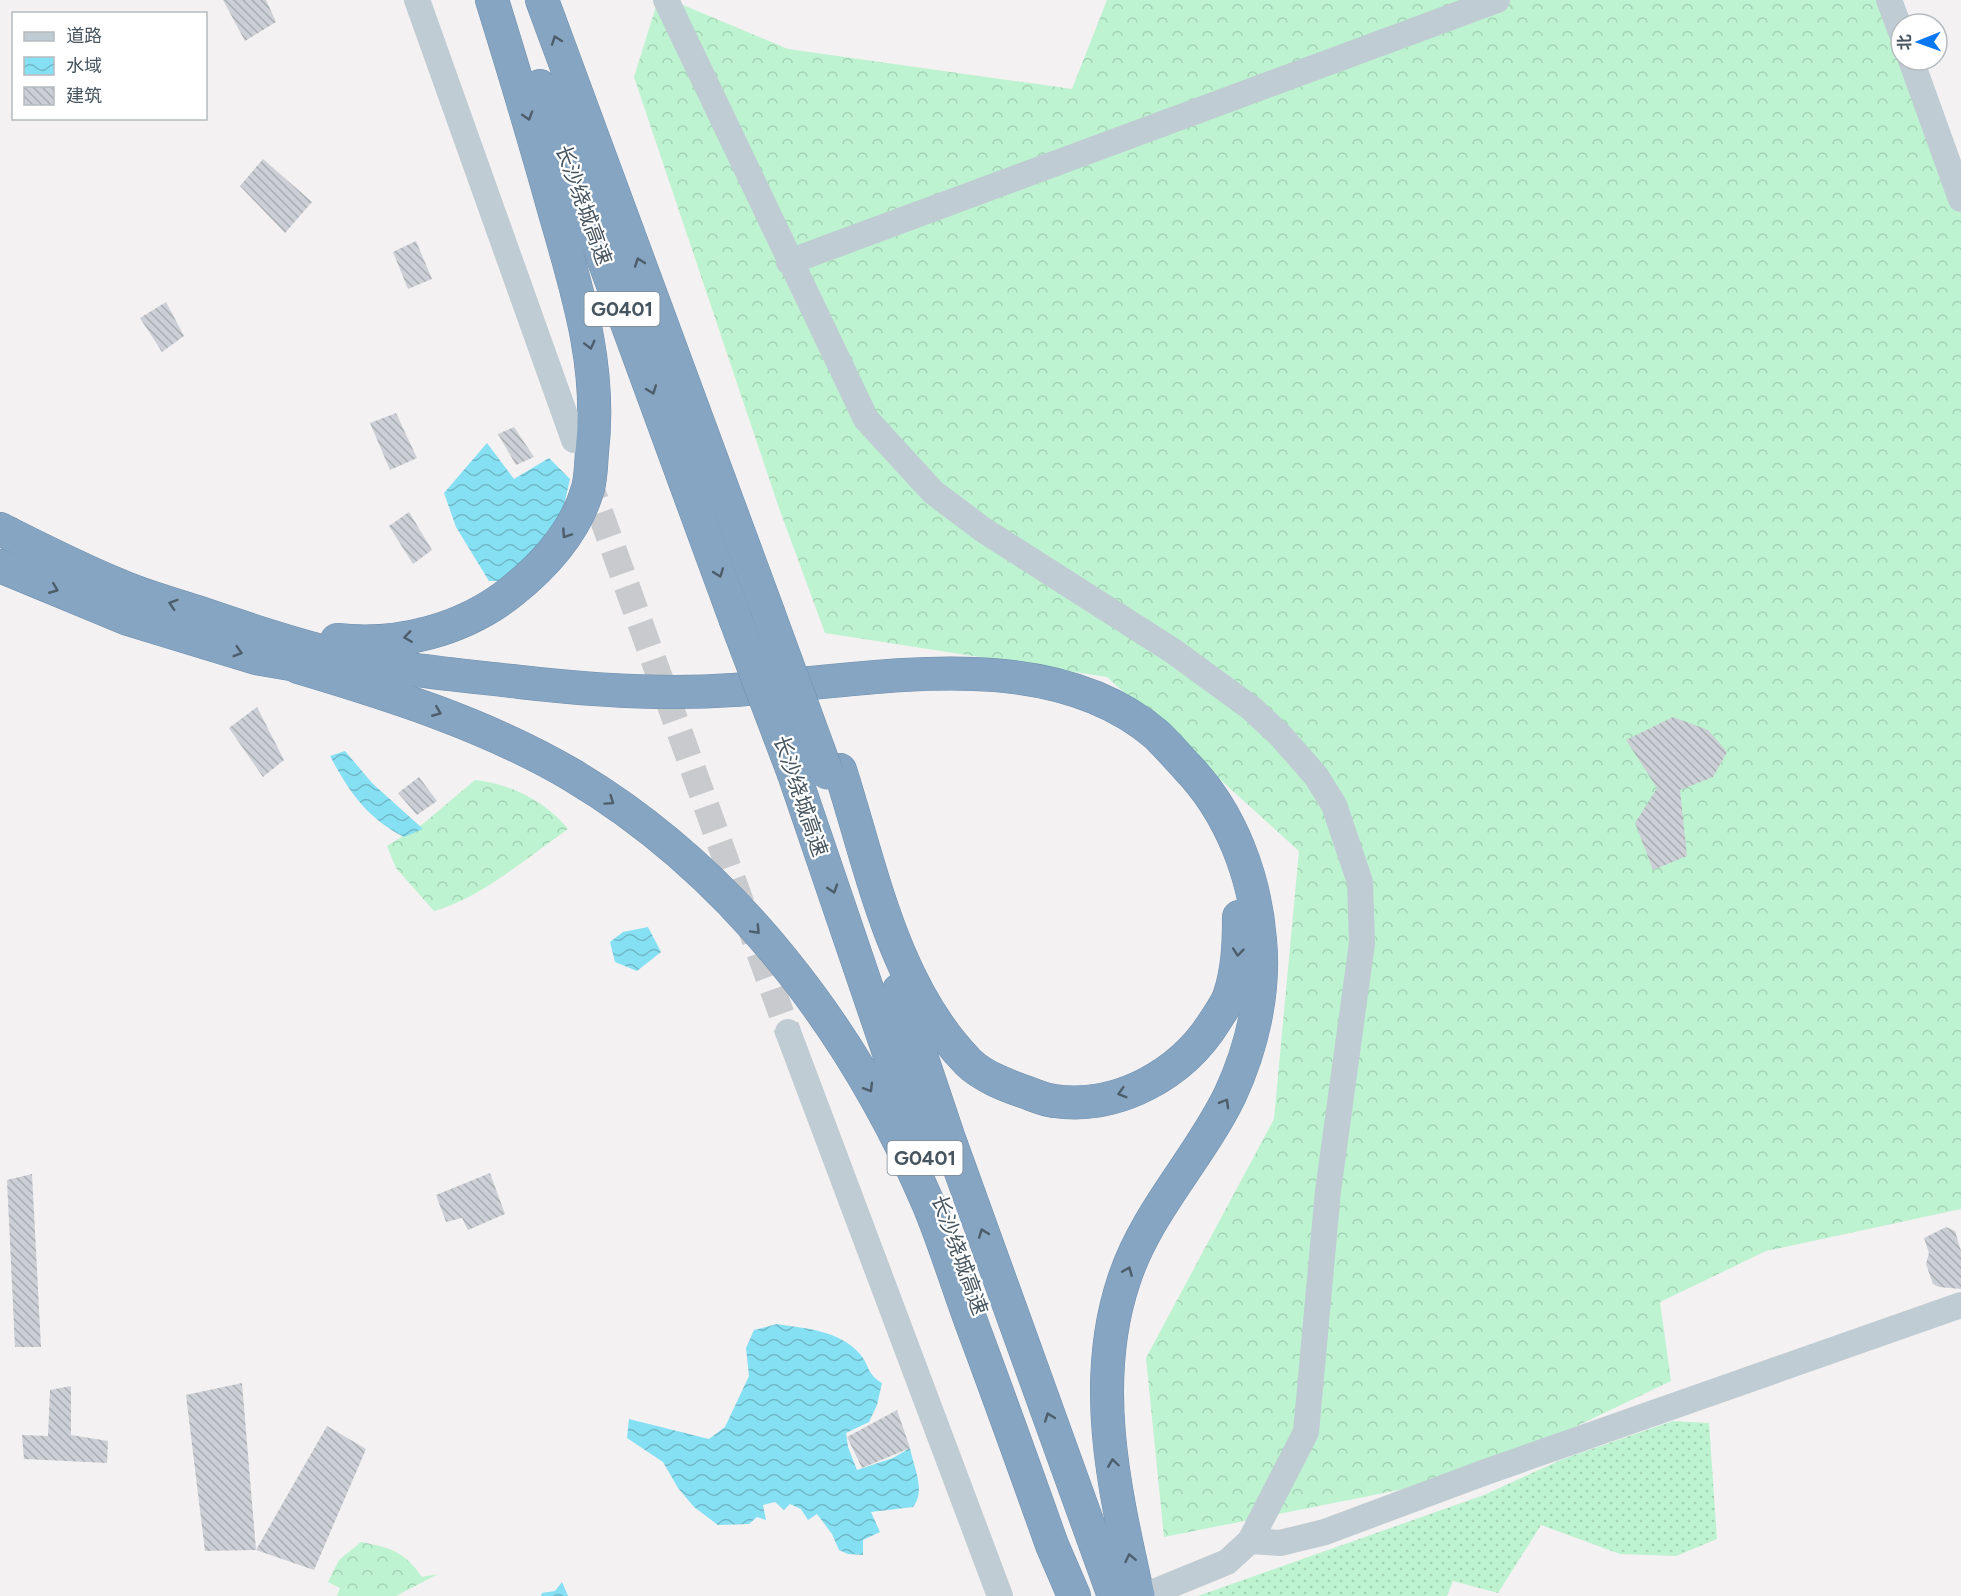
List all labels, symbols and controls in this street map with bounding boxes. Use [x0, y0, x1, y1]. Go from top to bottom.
legend [12, 12, 207, 120]
north arrow [1889, 12, 1949, 72]
text: 道路 [66, 25, 102, 47]
text: 北 [1895, 34, 1914, 50]
one-way arrow [551, 35, 564, 46]
text: 水域 [66, 55, 102, 77]
text: 建筑 [66, 85, 102, 107]
one-way arrow [521, 110, 533, 121]
street label: 长沙绕城高速 [551, 142, 617, 268]
one-way arrow [634, 257, 646, 268]
road number: G0401 [584, 292, 660, 326]
one-way arrow [582, 340, 595, 350]
one-way arrow [644, 384, 657, 395]
one-way arrow [562, 527, 573, 538]
one-way arrow [711, 567, 724, 578]
one-way arrow [48, 582, 59, 594]
one-way arrow [168, 599, 179, 612]
one-way arrow [403, 630, 412, 642]
one-way arrow [232, 645, 243, 657]
one-way arrow [431, 705, 442, 717]
street label: 长沙绕城高速 [769, 732, 833, 860]
one-way arrow [603, 794, 614, 805]
one-way arrow [826, 883, 838, 894]
one-way arrow [749, 923, 760, 933]
one-way arrow [1232, 948, 1245, 957]
one-way arrow [862, 1081, 873, 1092]
one-way arrow [1117, 1086, 1127, 1099]
one-way arrow [1218, 1099, 1229, 1109]
road number: G0401 [888, 1141, 962, 1175]
street label: 长沙绕城高速 [927, 1192, 993, 1318]
one-way arrow [978, 1228, 991, 1239]
one-way arrow [1120, 1267, 1132, 1278]
one-way arrow [1043, 1412, 1056, 1423]
one-way arrow [1108, 1458, 1120, 1468]
one-way arrow [1124, 1554, 1137, 1564]

